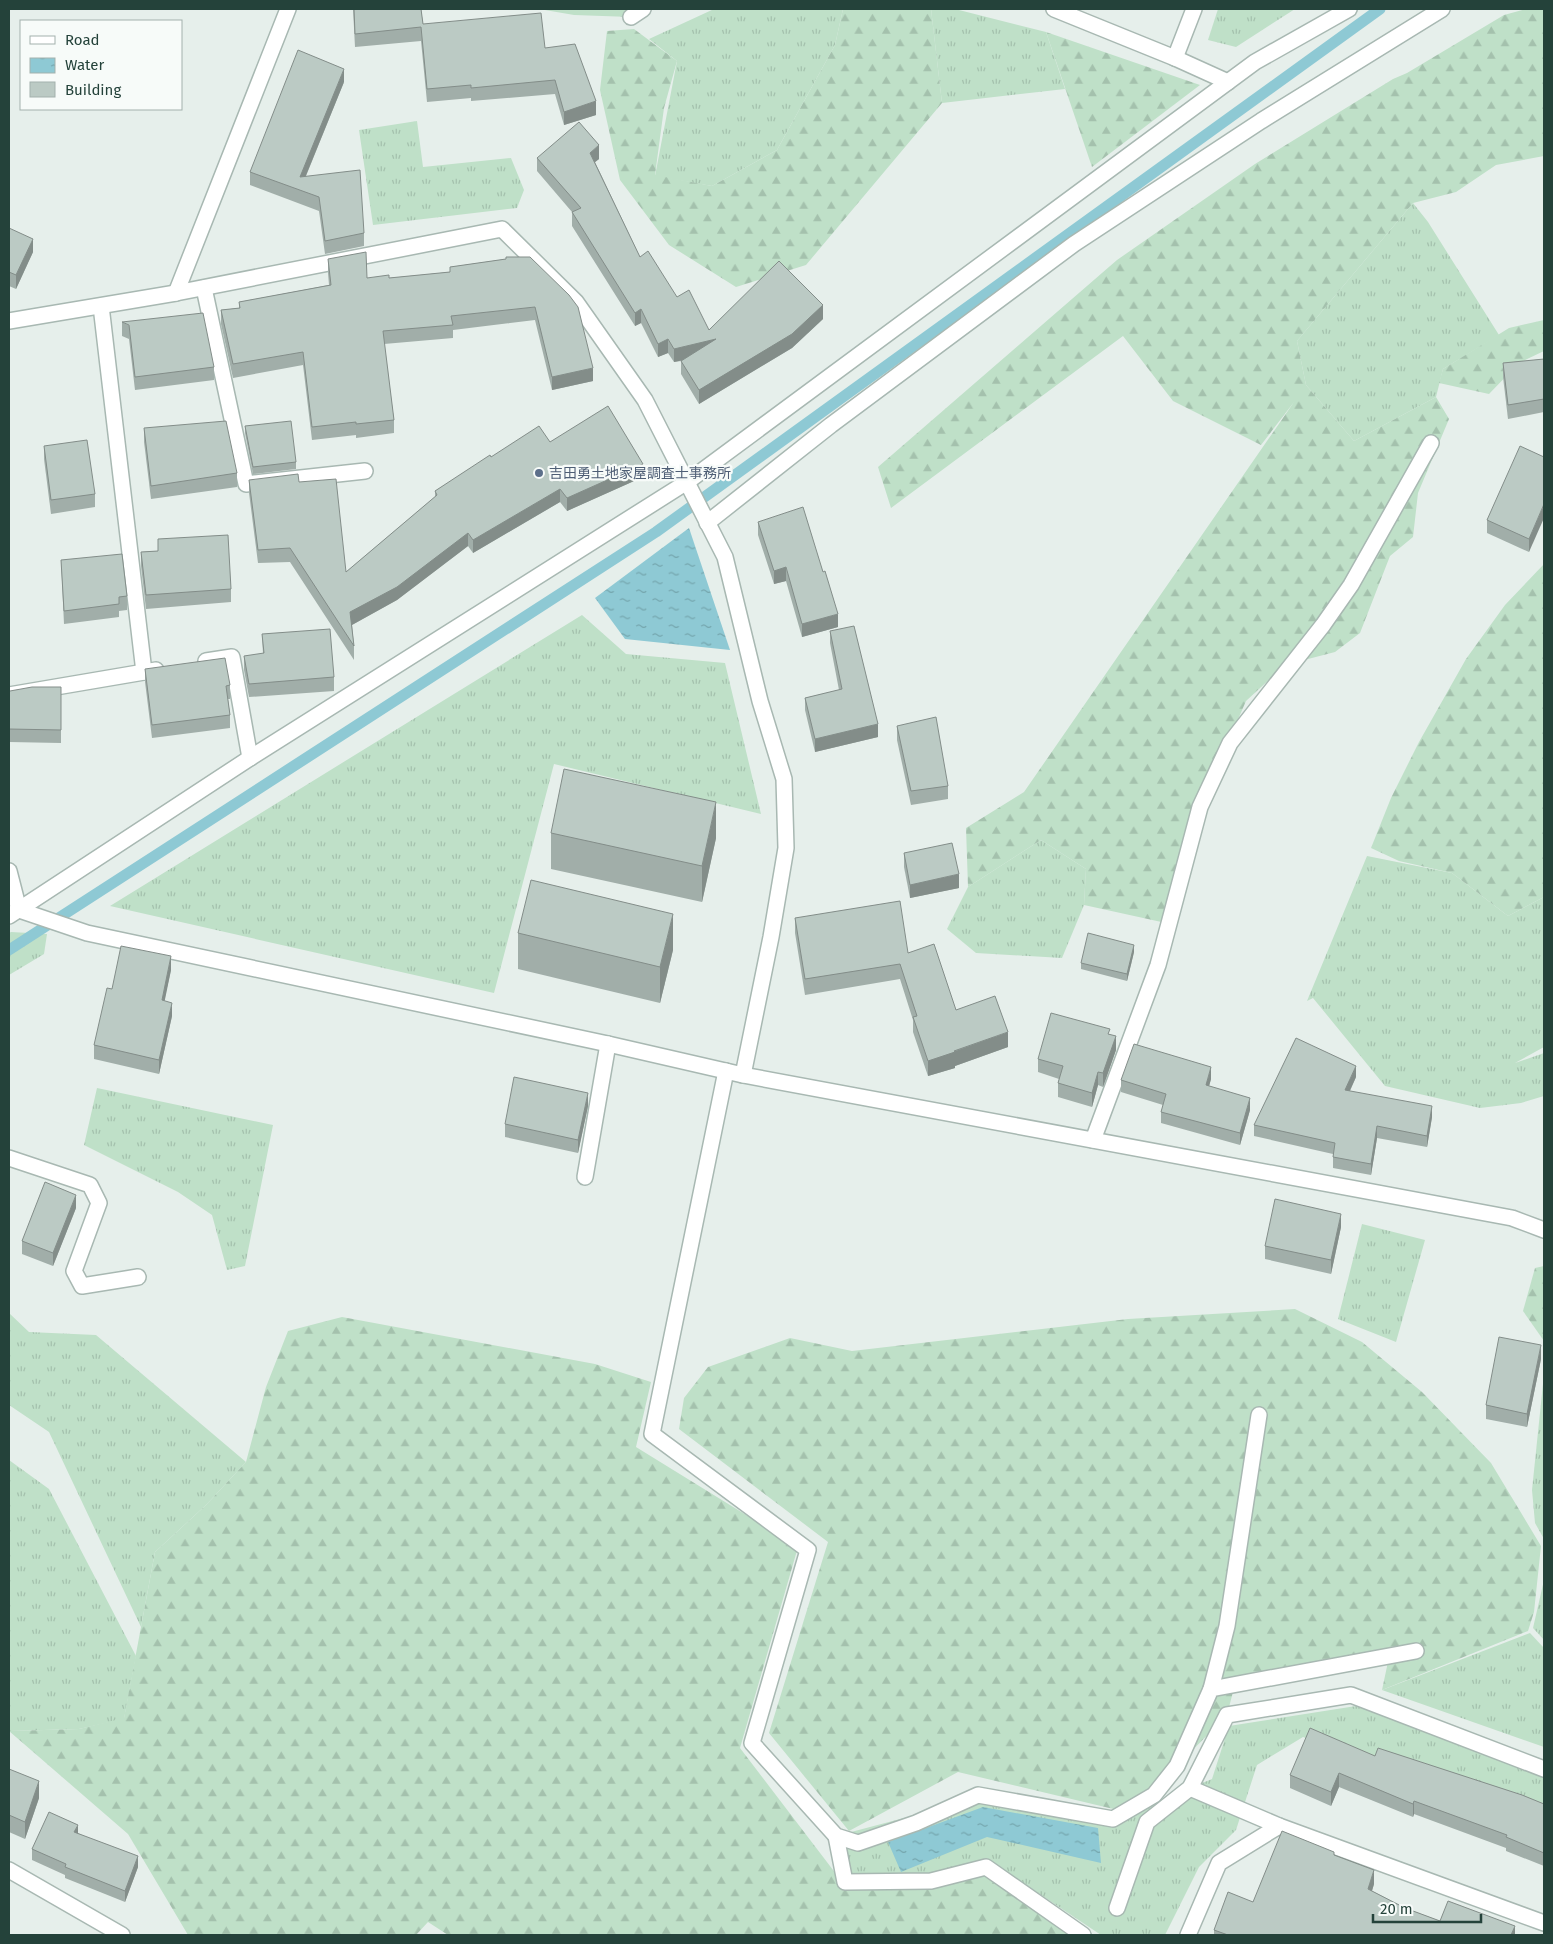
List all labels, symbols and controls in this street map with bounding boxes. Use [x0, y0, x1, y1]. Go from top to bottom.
legend [20, 20, 182, 110]
text: Road [65, 31, 100, 49]
text: Water [65, 56, 104, 74]
text: Building [65, 81, 121, 99]
place label: 吉田勇土地家屋調査士事務所 [549, 465, 731, 482]
marker: 吉田勇土地家屋調査士事務所 [533, 467, 545, 479]
scale bar [1373, 1892, 1480, 1924]
text: 20 m [1380, 1900, 1413, 1918]

